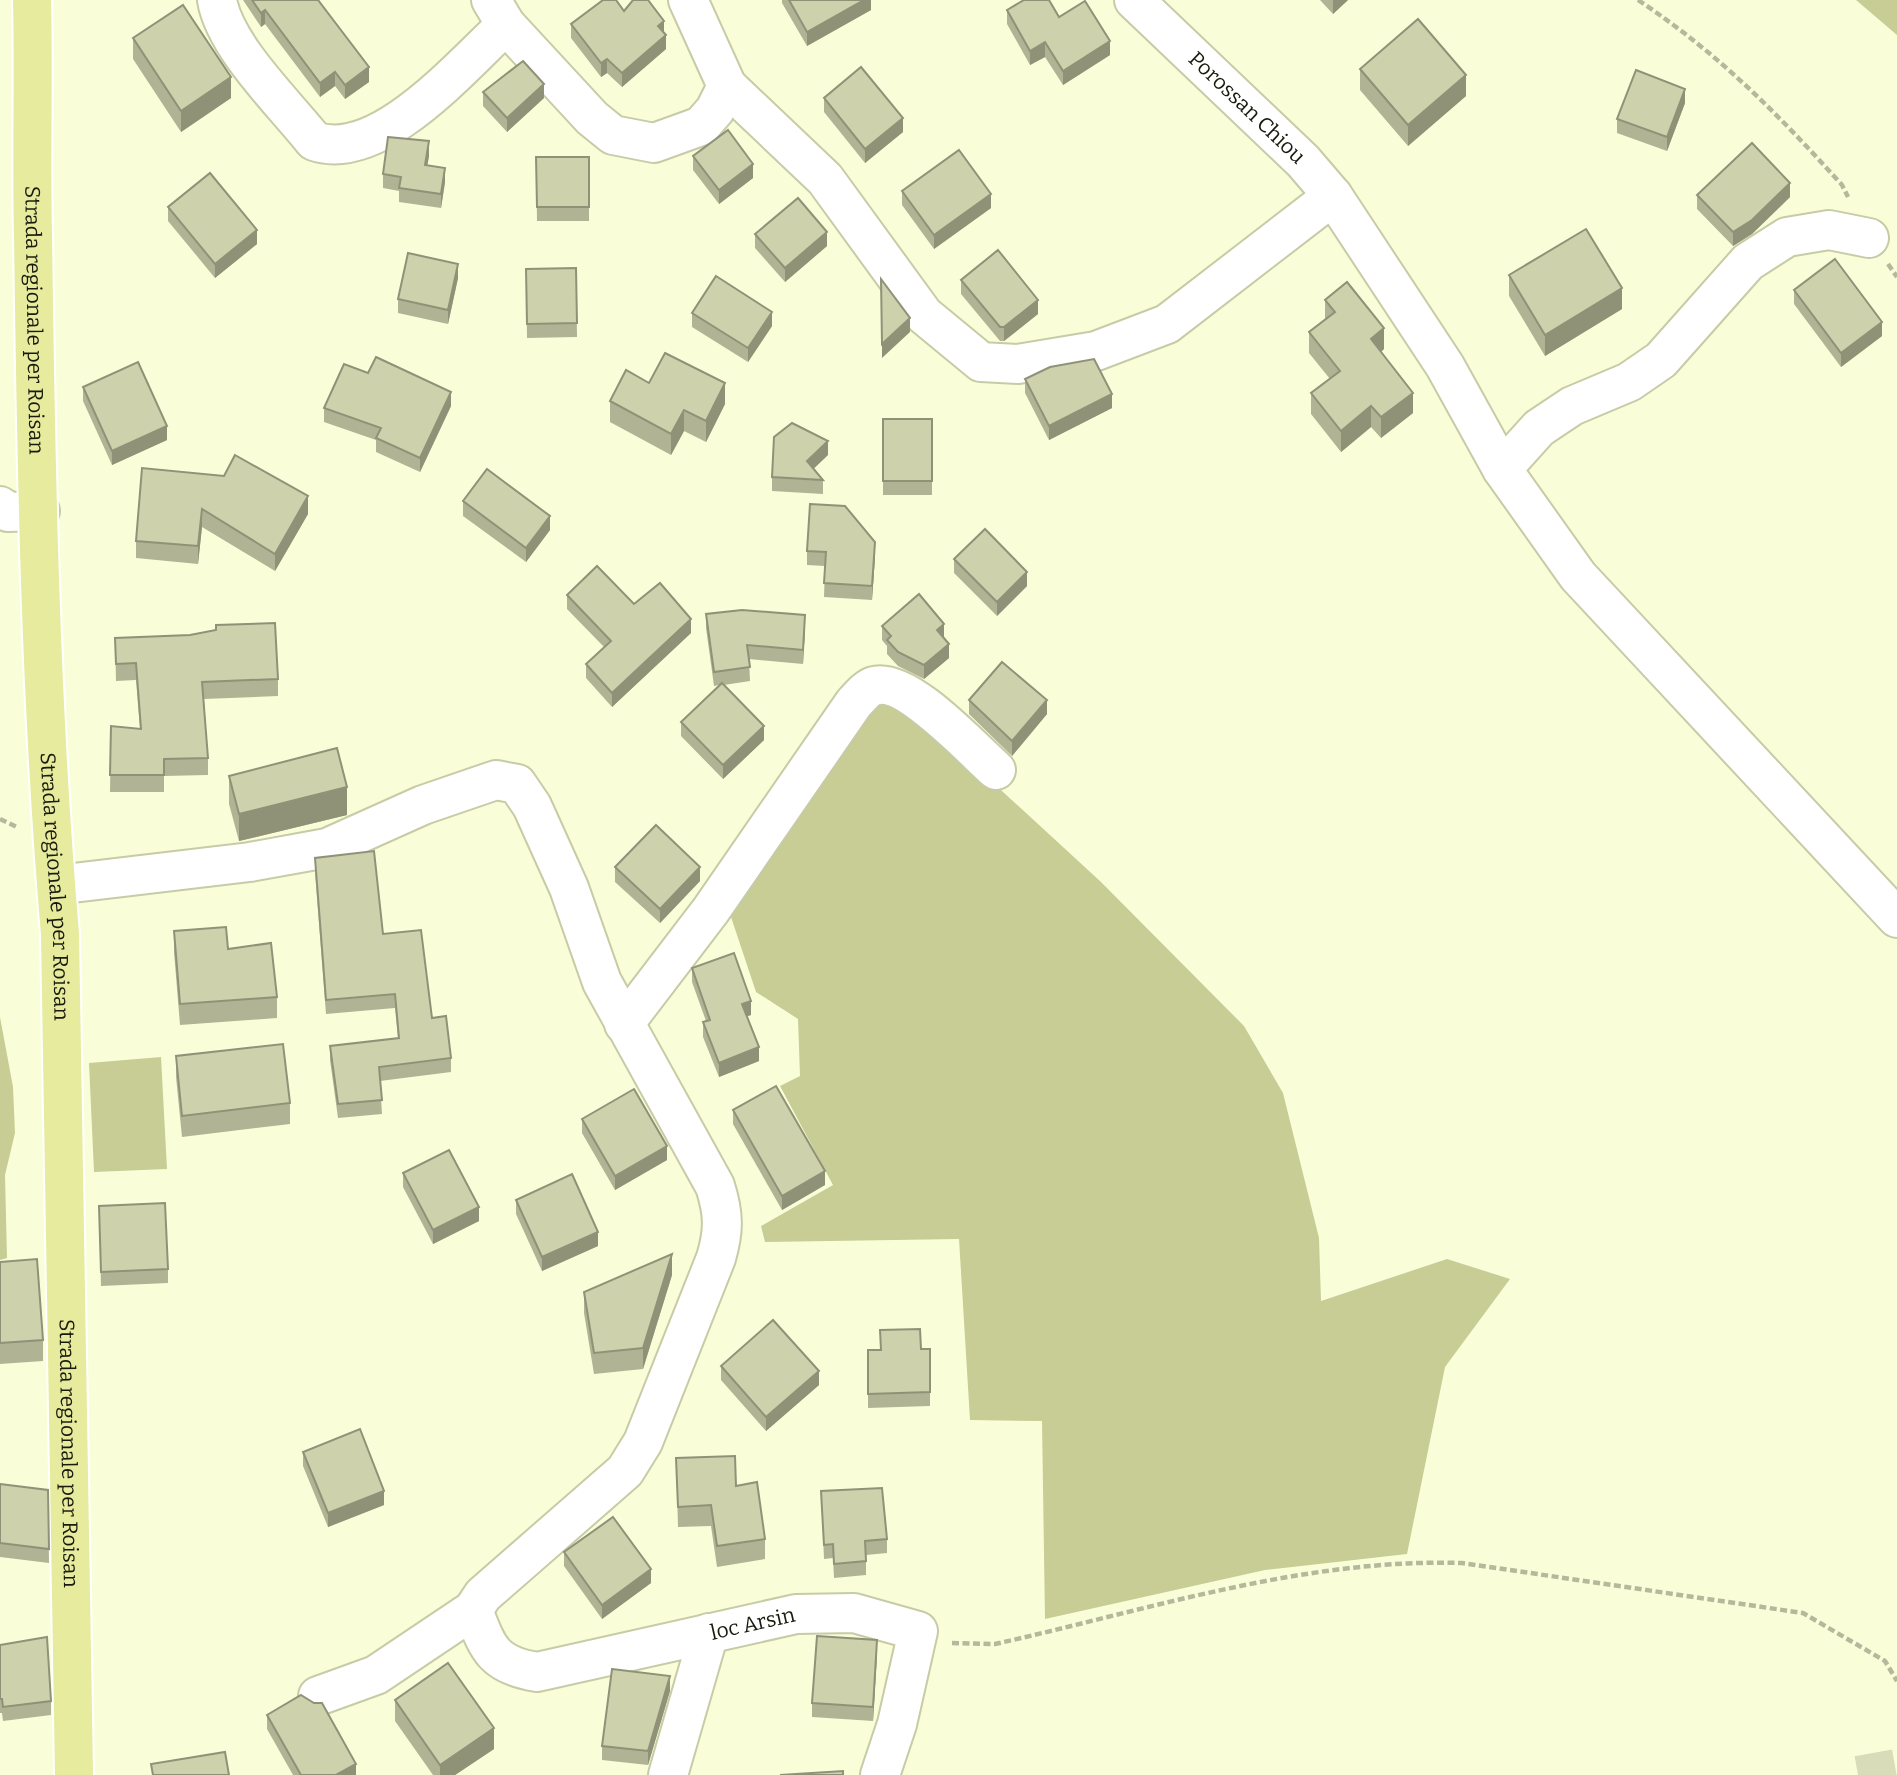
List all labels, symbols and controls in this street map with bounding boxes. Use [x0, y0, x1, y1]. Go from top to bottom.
street label: Porossan Chiou [1183, 46, 1311, 169]
street label: Strada regionale per Roisan [19, 186, 50, 455]
street label: Strada regionale per Roisan [34, 752, 74, 1021]
street label: Strada regionale per Roisan [53, 1319, 84, 1588]
street label: loc Arsin [708, 1602, 798, 1646]

